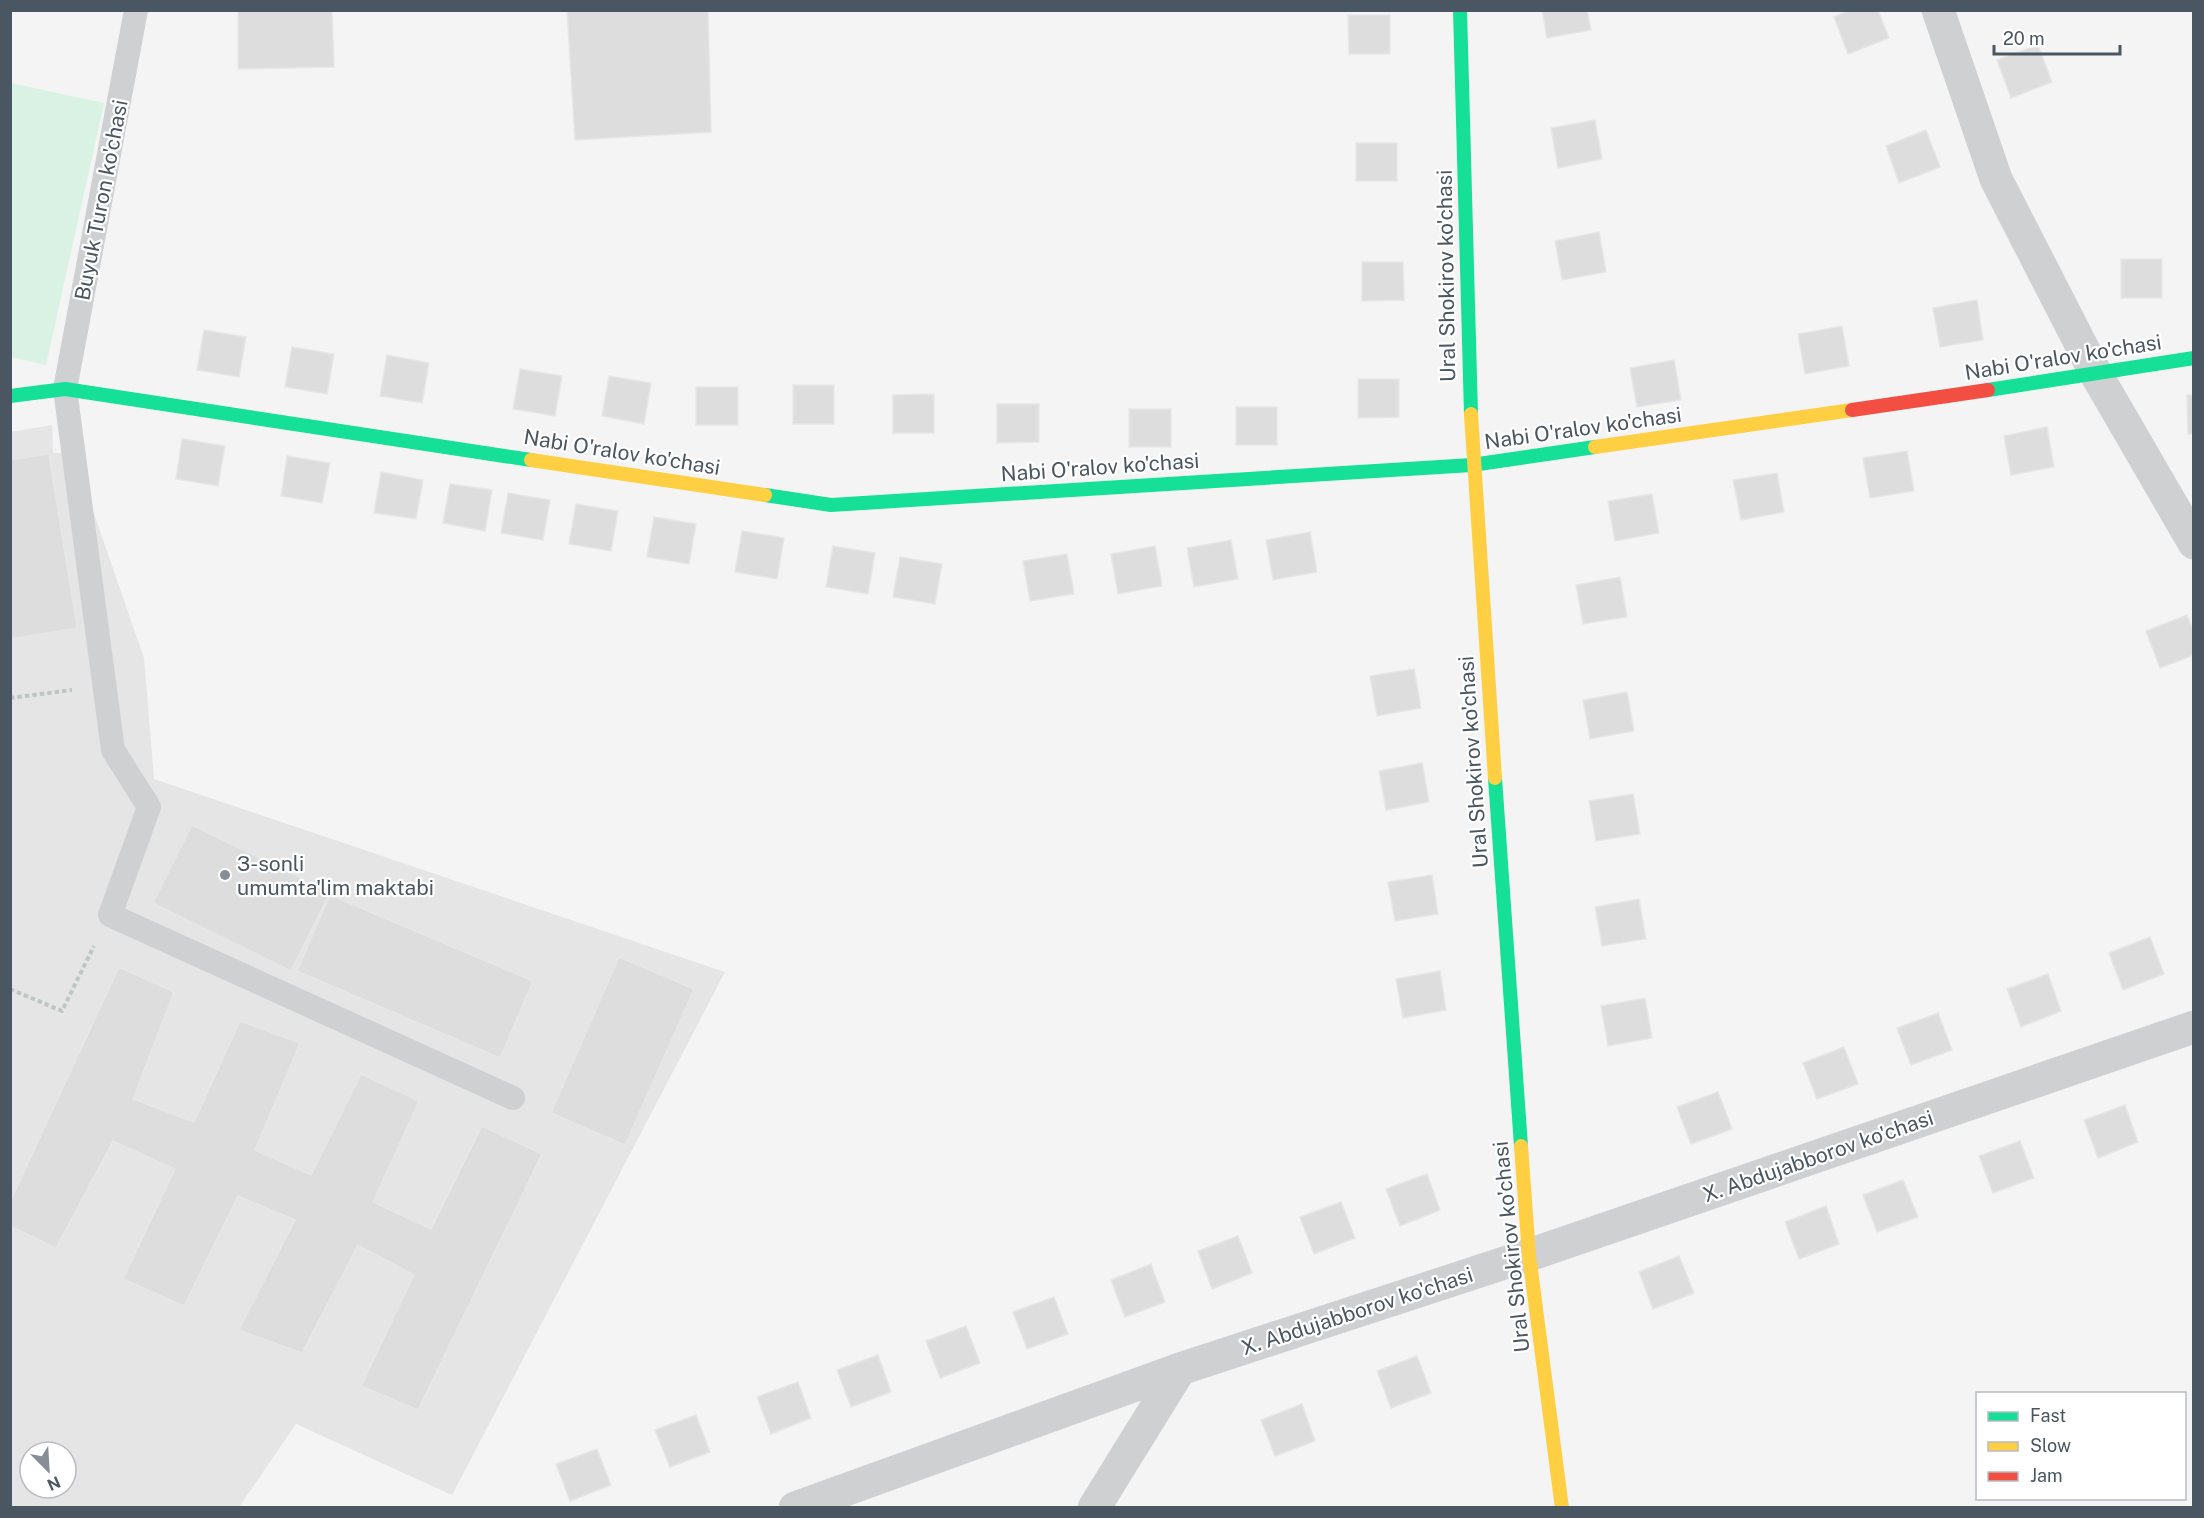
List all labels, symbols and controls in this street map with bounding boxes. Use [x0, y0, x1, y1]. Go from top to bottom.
scale bar [1994, 18, 2120, 56]
text: 20 m [2003, 28, 2045, 49]
street label: Buyuk Turon ko'chasi [69, 98, 133, 302]
street label: Ural Shokirov ko'chasi [1432, 170, 1460, 382]
street label: Nabi O'ralov ko'chasi [1963, 329, 2163, 385]
street label: Nabi O'ralov ko'chasi [1483, 402, 1683, 454]
street label: Nabi O'ralov ko'chasi [522, 424, 722, 480]
street label: Nabi O'ralov ko'chasi [1000, 448, 1200, 486]
street label: Ural Shokirov ko'chasi [1453, 655, 1493, 869]
place label: 3-sonli umumta'lim maktabi [237, 851, 434, 900]
marker: 3-sonli umumta'lim maktabi [218, 868, 232, 882]
street label: X. Abdujabborov ko'chasi [1700, 1105, 1936, 1207]
street label: Ural Shokirov ko'chasi [1487, 1140, 1535, 1354]
street label: X. Abdujabborov ko'chasi [1238, 1262, 1476, 1360]
legend [1976, 1392, 2186, 1500]
text: Fast [2030, 1405, 2066, 1426]
text: Slow [2030, 1435, 2071, 1456]
north arrow [18, 1440, 78, 1500]
text: Jam [2030, 1465, 2063, 1486]
text: N [44, 1472, 63, 1494]

